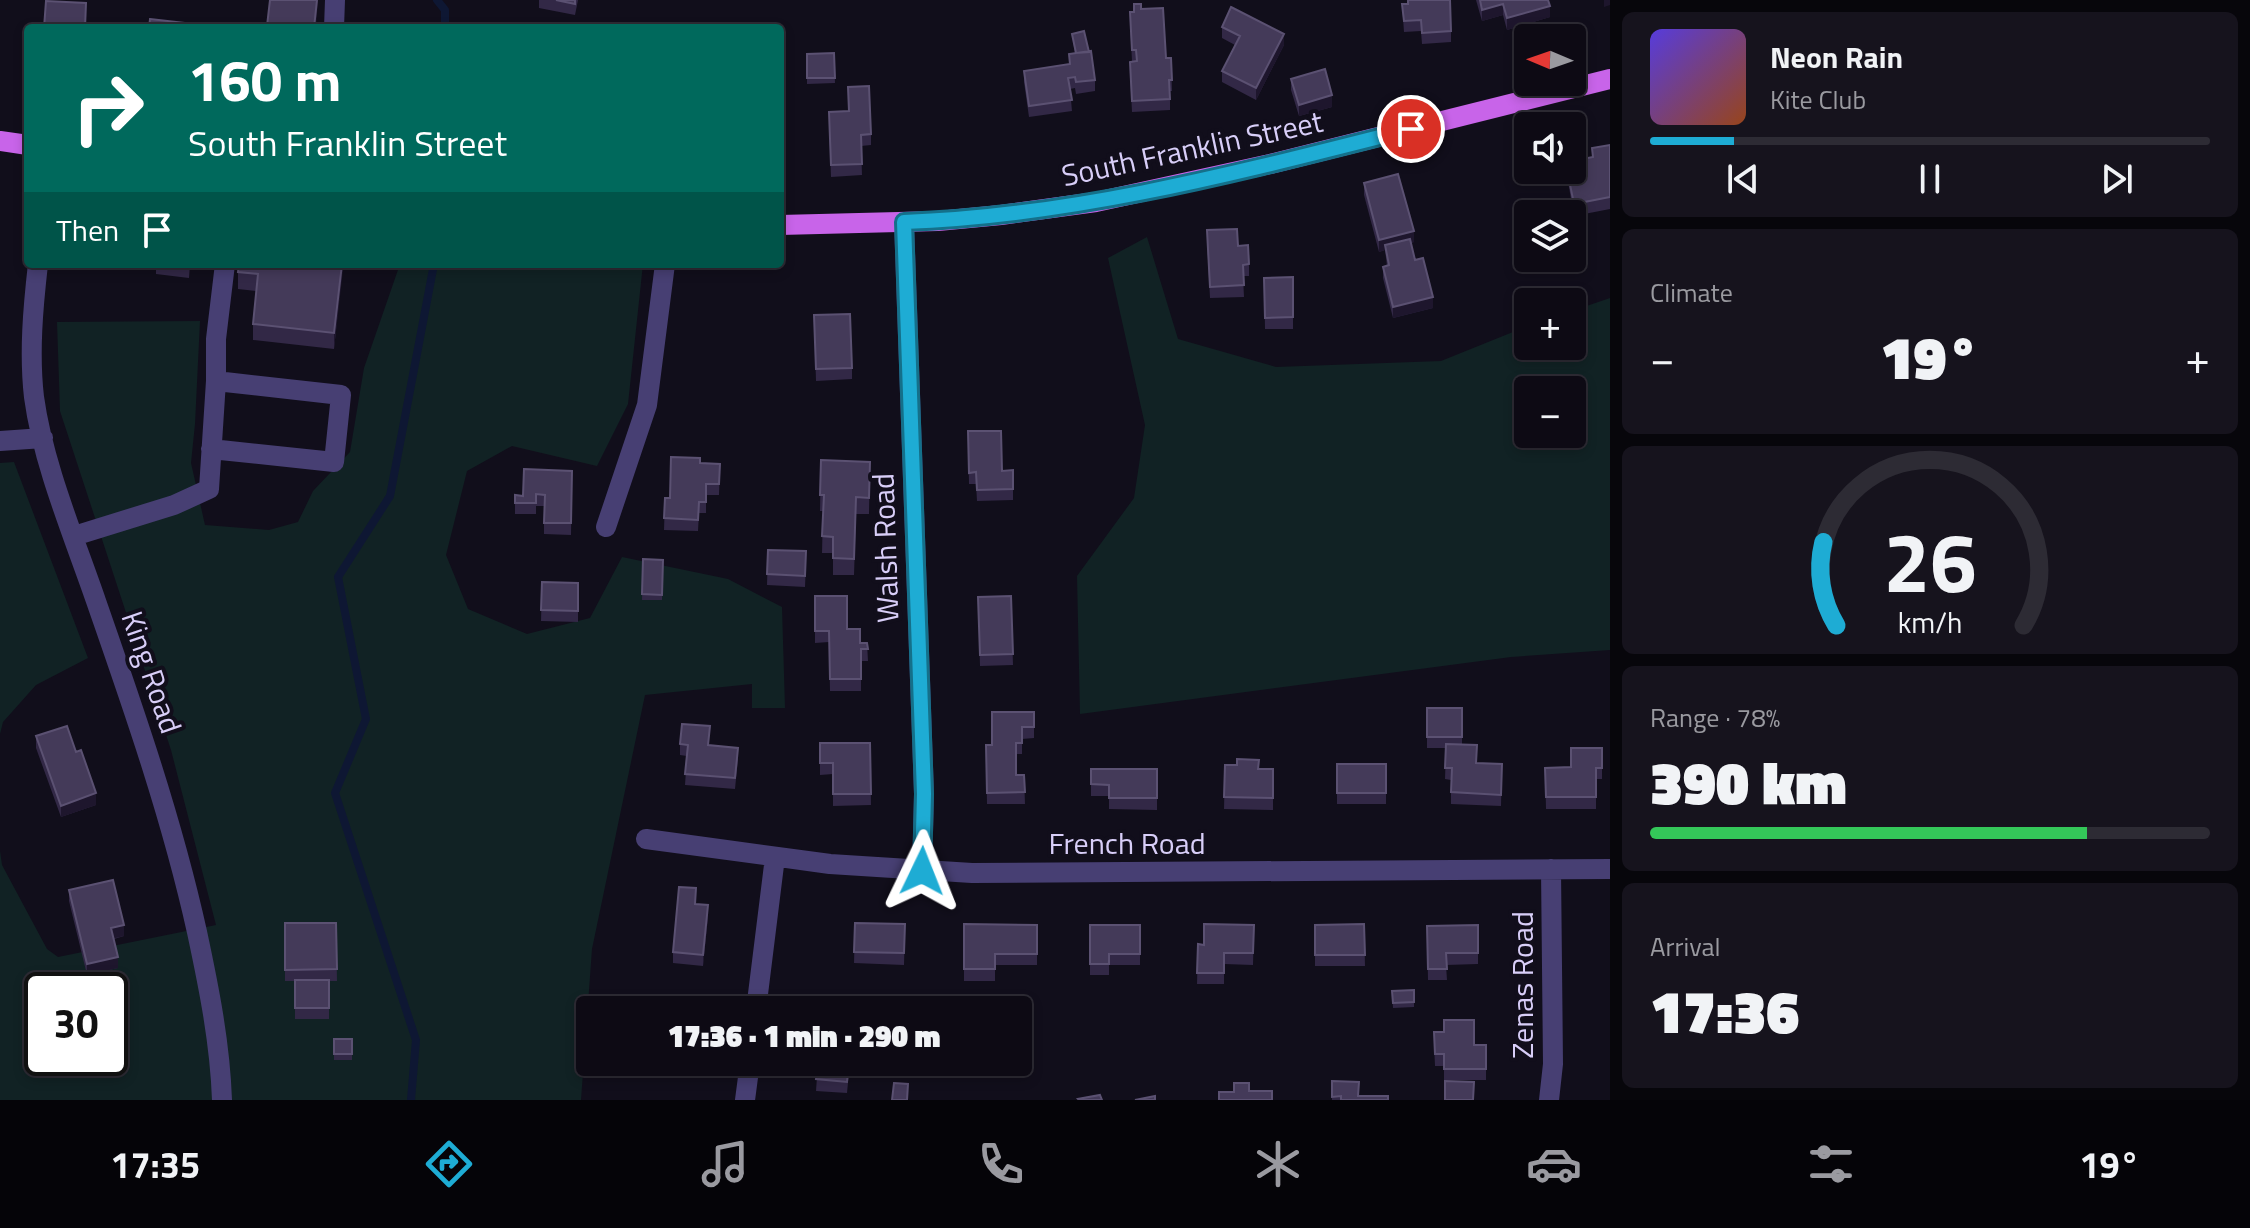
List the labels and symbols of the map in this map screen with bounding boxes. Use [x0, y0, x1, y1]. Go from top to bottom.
north arrow [1514, 24, 1586, 96]
pin [1377, 95, 1445, 163]
street label: South Franklin Street [1057, 98, 1327, 198]
street label: Walsh Road [859, 472, 911, 624]
street label: King Road [110, 605, 194, 739]
street label: French Road [1048, 820, 1206, 866]
position arrow [880, 829, 964, 913]
street label: Zenas Road [1499, 911, 1545, 1059]
speed limit sign: 30 [24, 972, 128, 1076]

